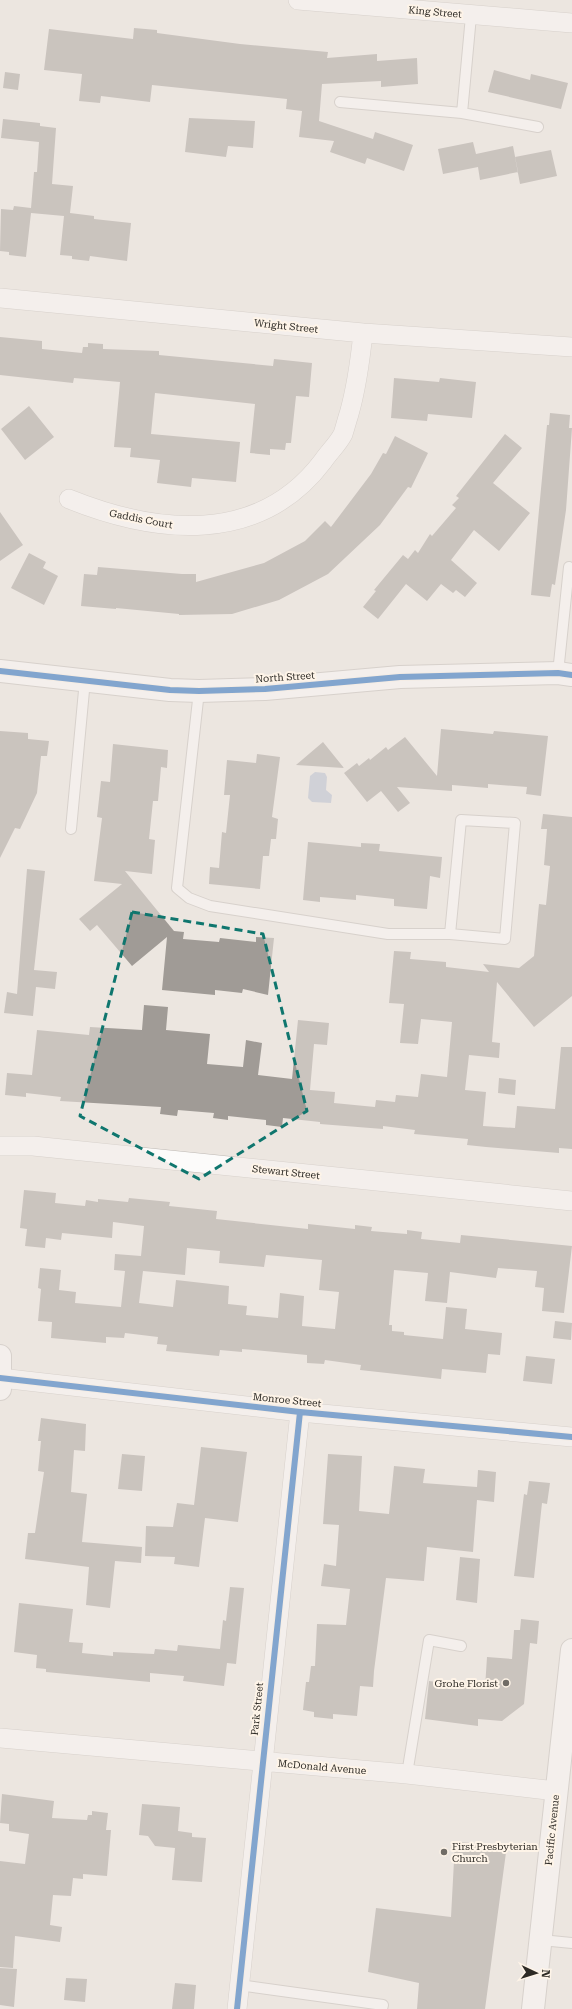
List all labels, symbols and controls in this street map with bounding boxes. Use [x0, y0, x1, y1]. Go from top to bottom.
street label: King Street [408, 4, 463, 20]
street label: Wright Street [253, 317, 319, 335]
street label: Gaddis Court [108, 507, 174, 531]
street label: North Street [255, 669, 315, 685]
street label: Stewart Street [252, 1163, 321, 1181]
street label: Monroe Street [252, 1391, 322, 1409]
place label: Grohe Florist [434, 1678, 498, 1689]
marker: Grohe Florist [501, 1678, 511, 1688]
street label: Park Street [249, 1682, 265, 1736]
street label: McDonald Avenue [277, 1758, 367, 1776]
street label: Pacific Avenue [543, 1794, 561, 1866]
place label: First Presbyterian Church [452, 1841, 538, 1864]
marker: First Presbyterian Church [439, 1847, 449, 1857]
north arrow [516, 1953, 556, 1993]
text: N [539, 1969, 552, 1979]

